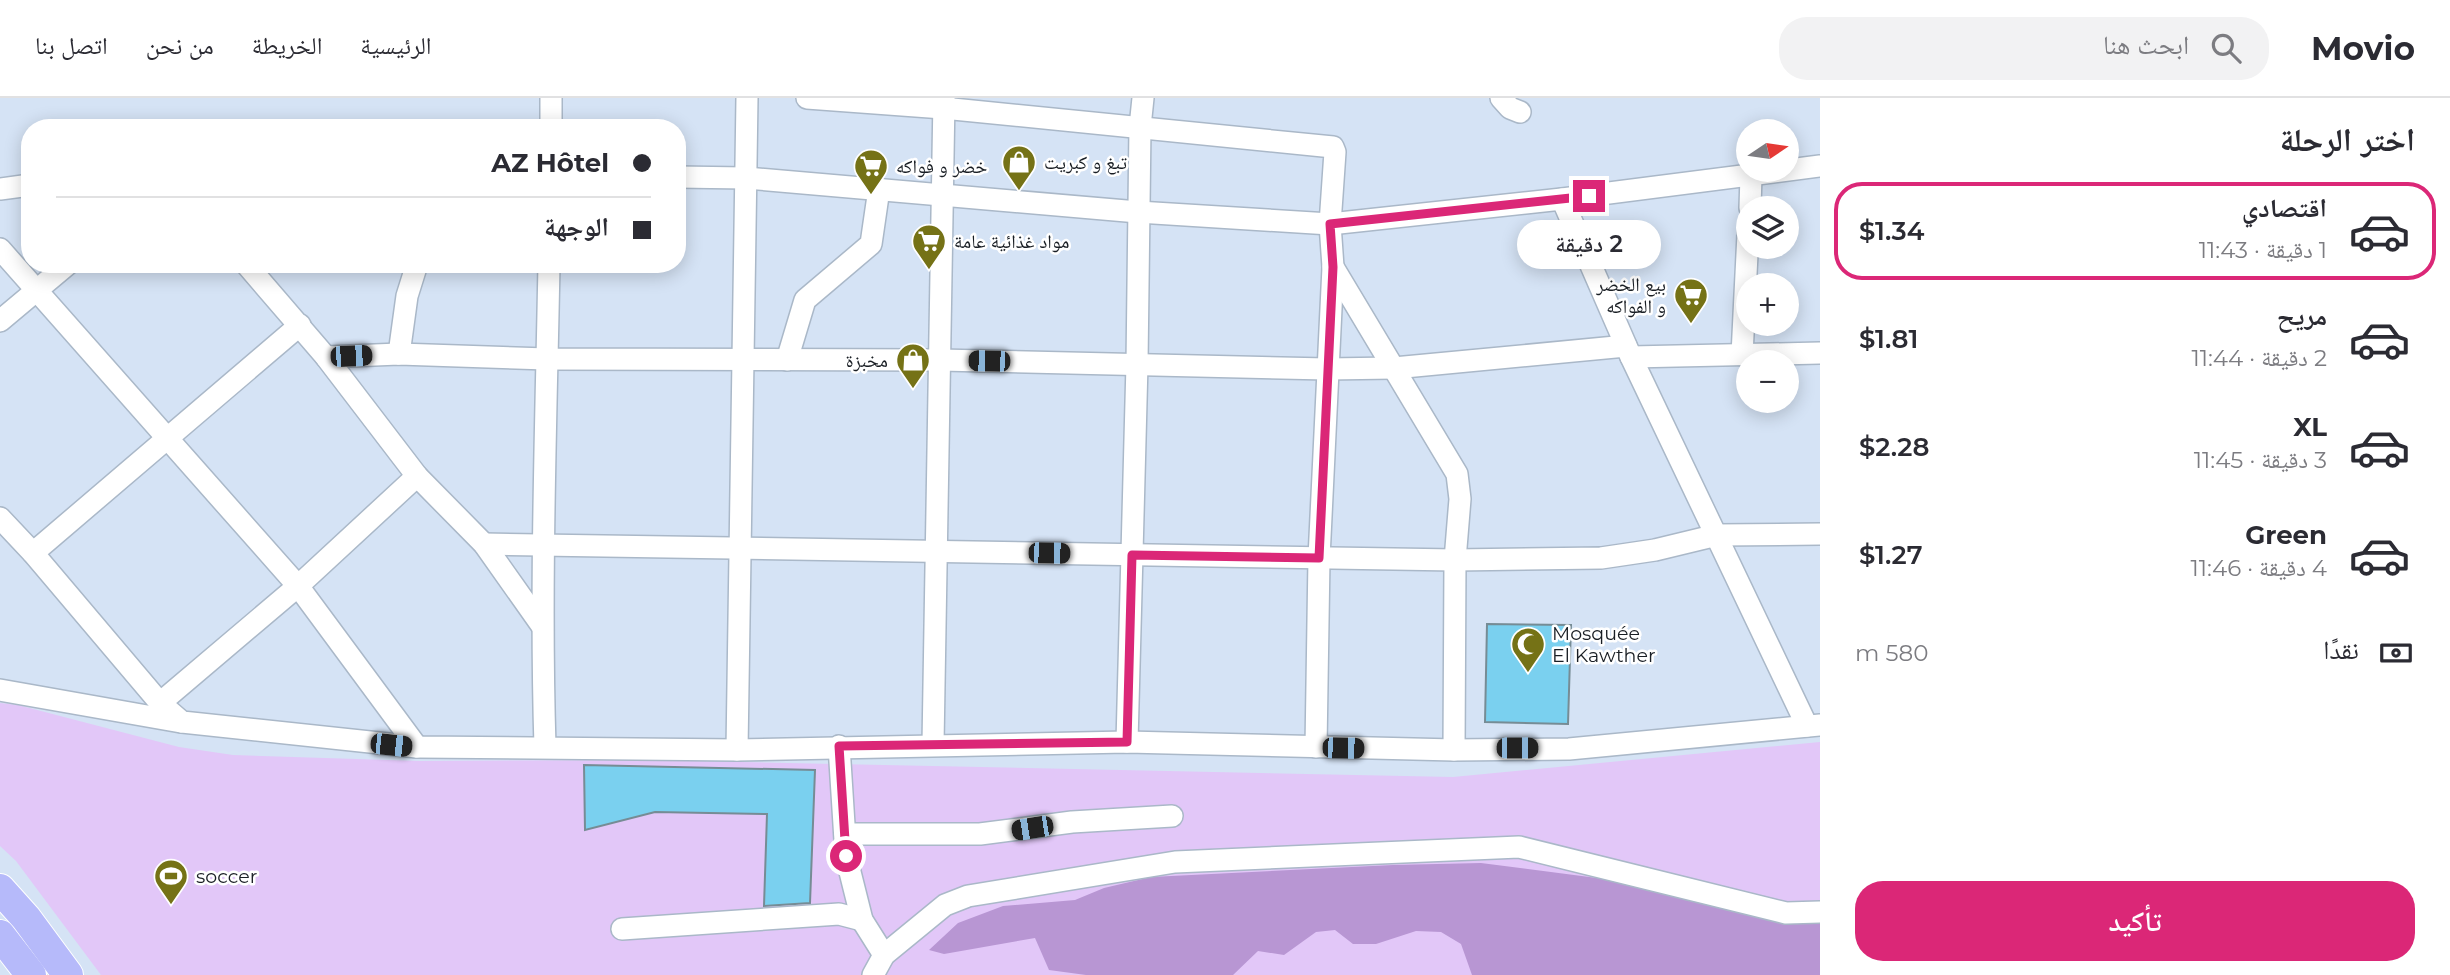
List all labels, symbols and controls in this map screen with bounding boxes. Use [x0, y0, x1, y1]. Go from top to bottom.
search box [1779, 17, 2269, 80]
text: Movio [2311, 28, 2415, 68]
text: ابحث هنا [2103, 29, 2189, 61]
icon: search [2207, 29, 2245, 67]
text: اتصل بنا [35, 31, 108, 60]
text: من نحن [146, 31, 214, 60]
text: الخريطة [252, 31, 322, 60]
text: الرئيسية [360, 31, 431, 60]
north arrow [1736, 119, 1799, 182]
map controls [1736, 119, 1799, 413]
text: اختر الرحلة [2280, 120, 2415, 159]
shop icon: تبغ و كبريت [1000, 143, 1038, 192]
text: AZ Hôtel [491, 147, 609, 179]
supermarket icon: خضر و فواكه [852, 147, 890, 196]
place label: تبغ و كبريت [1044, 151, 1128, 175]
place label: خضر و فواكه [896, 155, 987, 178]
route end [1573, 180, 1605, 212]
text: اقتصادي [2242, 192, 2327, 224]
button: layers [1736, 196, 1799, 259]
icon: car [2348, 200, 2411, 263]
text: الوجهة [544, 211, 609, 243]
text: $1.34 [1859, 215, 1924, 247]
callout: 2 دقيقة [1517, 220, 1661, 270]
supermarket icon: مواد غذائية عامة [910, 222, 948, 271]
place label: مواد غذائية عامة [954, 230, 1069, 253]
text: 2 دقيقة [1555, 230, 1623, 258]
text: 1 دقيقة · 11:43 [2199, 236, 2327, 264]
place label: بيع الخضر و الفواكه [1595, 273, 1666, 318]
button: + [1736, 273, 1799, 336]
supermarket icon: بيع الخضر و الفواكه [1672, 276, 1710, 325]
text: مريح [2277, 300, 2327, 332]
icon: car [2348, 308, 2411, 371]
text: $1.81 [1859, 323, 1918, 355]
shop icon: مخبزة [894, 341, 932, 390]
text: 2 دقيقة · 11:44 [2191, 344, 2327, 372]
car [330, 345, 373, 367]
place label: مخبزة [846, 349, 888, 372]
car [968, 350, 1011, 372]
button: − [1736, 350, 1799, 413]
text: XL [2293, 411, 2327, 443]
icon: car [2348, 416, 2411, 479]
text: $2.28 [1859, 431, 1929, 463]
text: 3 دقيقة · 11:45 [2194, 446, 2327, 474]
text: Green [2245, 519, 2327, 551]
icon: car [2348, 524, 2411, 587]
text: $1.27 [1859, 539, 1923, 571]
car [1028, 542, 1071, 564]
text: 4 دقيقة · 11:46 [2190, 554, 2327, 582]
place label: Mosquée El Kawther [1552, 622, 1656, 667]
mosque icon: Mosquée El Kawther [1509, 625, 1547, 674]
text: نقدًا [2323, 634, 2359, 666]
icon: cash [2377, 634, 2415, 672]
text: 580 m [1855, 639, 1928, 667]
car [370, 732, 413, 758]
car [1322, 737, 1365, 759]
car [1497, 738, 1539, 759]
car [1010, 814, 1055, 842]
route start [830, 840, 862, 872]
sports icon: soccer [152, 857, 190, 906]
place label: soccer [196, 865, 257, 888]
button: تأكيد [1855, 881, 2415, 961]

